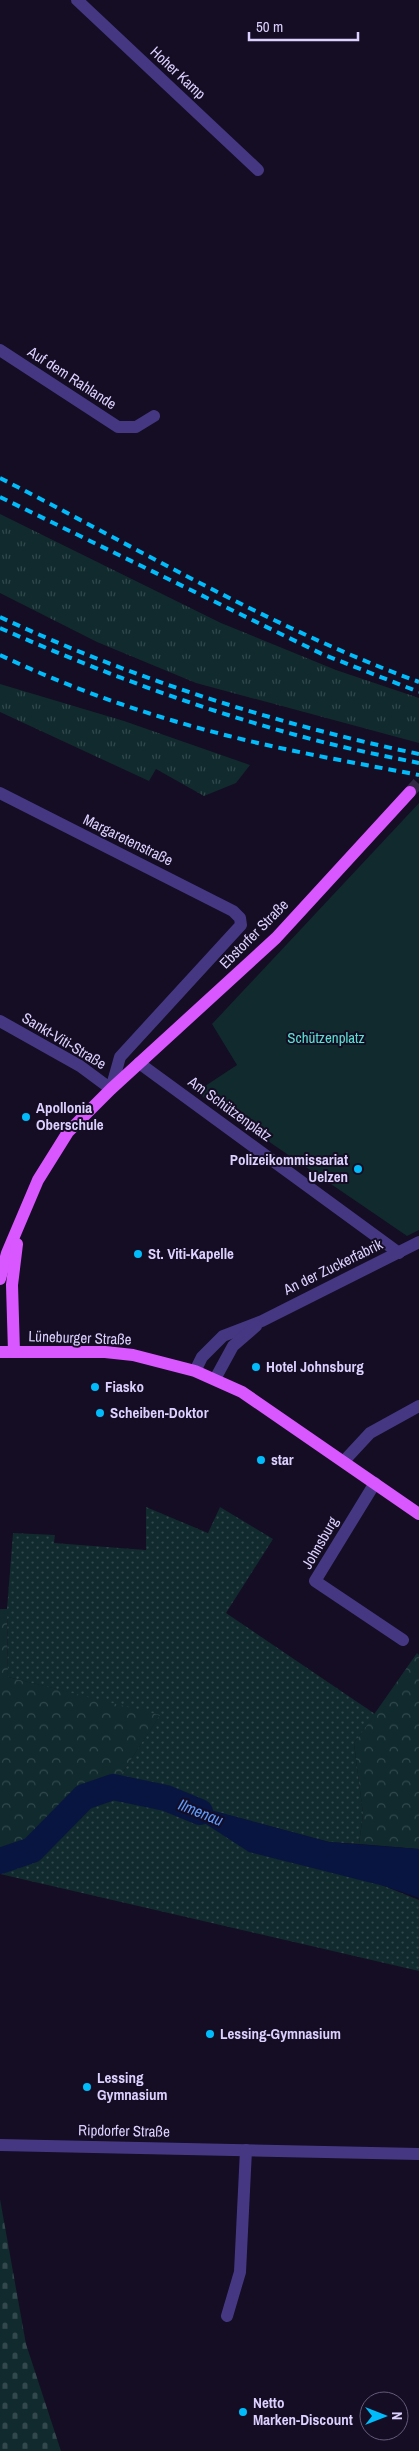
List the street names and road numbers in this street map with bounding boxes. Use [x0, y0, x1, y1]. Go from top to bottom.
street label: Hoher Kamp [146, 41, 211, 104]
street label: Auf dem Rahlande [23, 340, 121, 414]
street label: Margaretenstraße [80, 809, 177, 870]
street label: Ebstorfer Straße [214, 894, 293, 973]
street label: Sankt-Viti-Straße [18, 1007, 110, 1074]
street label: Am Schützenplatz [183, 1070, 277, 1146]
street label: An der Zuckerfabrik [279, 1233, 387, 1300]
street label: Lüneburger Straße [28, 1325, 132, 1350]
street label: Johnsburg [296, 1512, 343, 1573]
street label: Ripdorfer Straße [78, 2119, 170, 2142]

